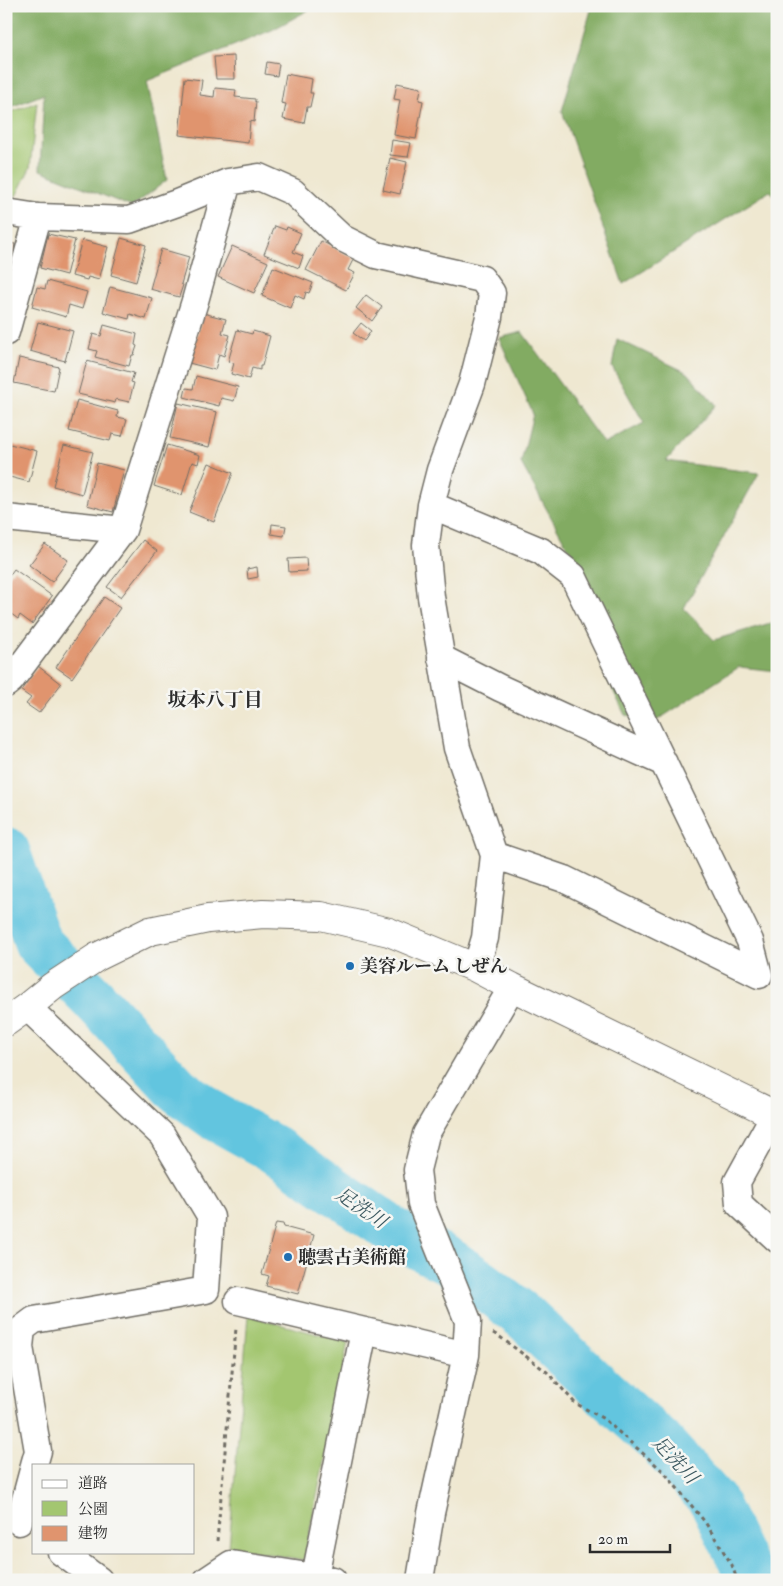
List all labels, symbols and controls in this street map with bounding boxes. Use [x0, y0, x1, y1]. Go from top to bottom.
district label: 坂本八丁目 [167, 688, 263, 712]
place label: 美容ルーム しぜん [360, 955, 508, 978]
marker: 美容ルーム しぜん [344, 960, 356, 972]
water label: 足洗川 [331, 1182, 393, 1235]
place label: 聴雲古美術館 [298, 1246, 406, 1269]
marker: 聴雲古美術館 [282, 1251, 294, 1263]
water label: 足洗川 [647, 1431, 705, 1490]
legend [32, 1464, 195, 1554]
text: 道路 [78, 1474, 108, 1493]
text: 公園 [78, 1500, 108, 1519]
scale bar [590, 1521, 670, 1553]
text: 建物 [78, 1524, 108, 1543]
text: 20 m [598, 1530, 628, 1549]

